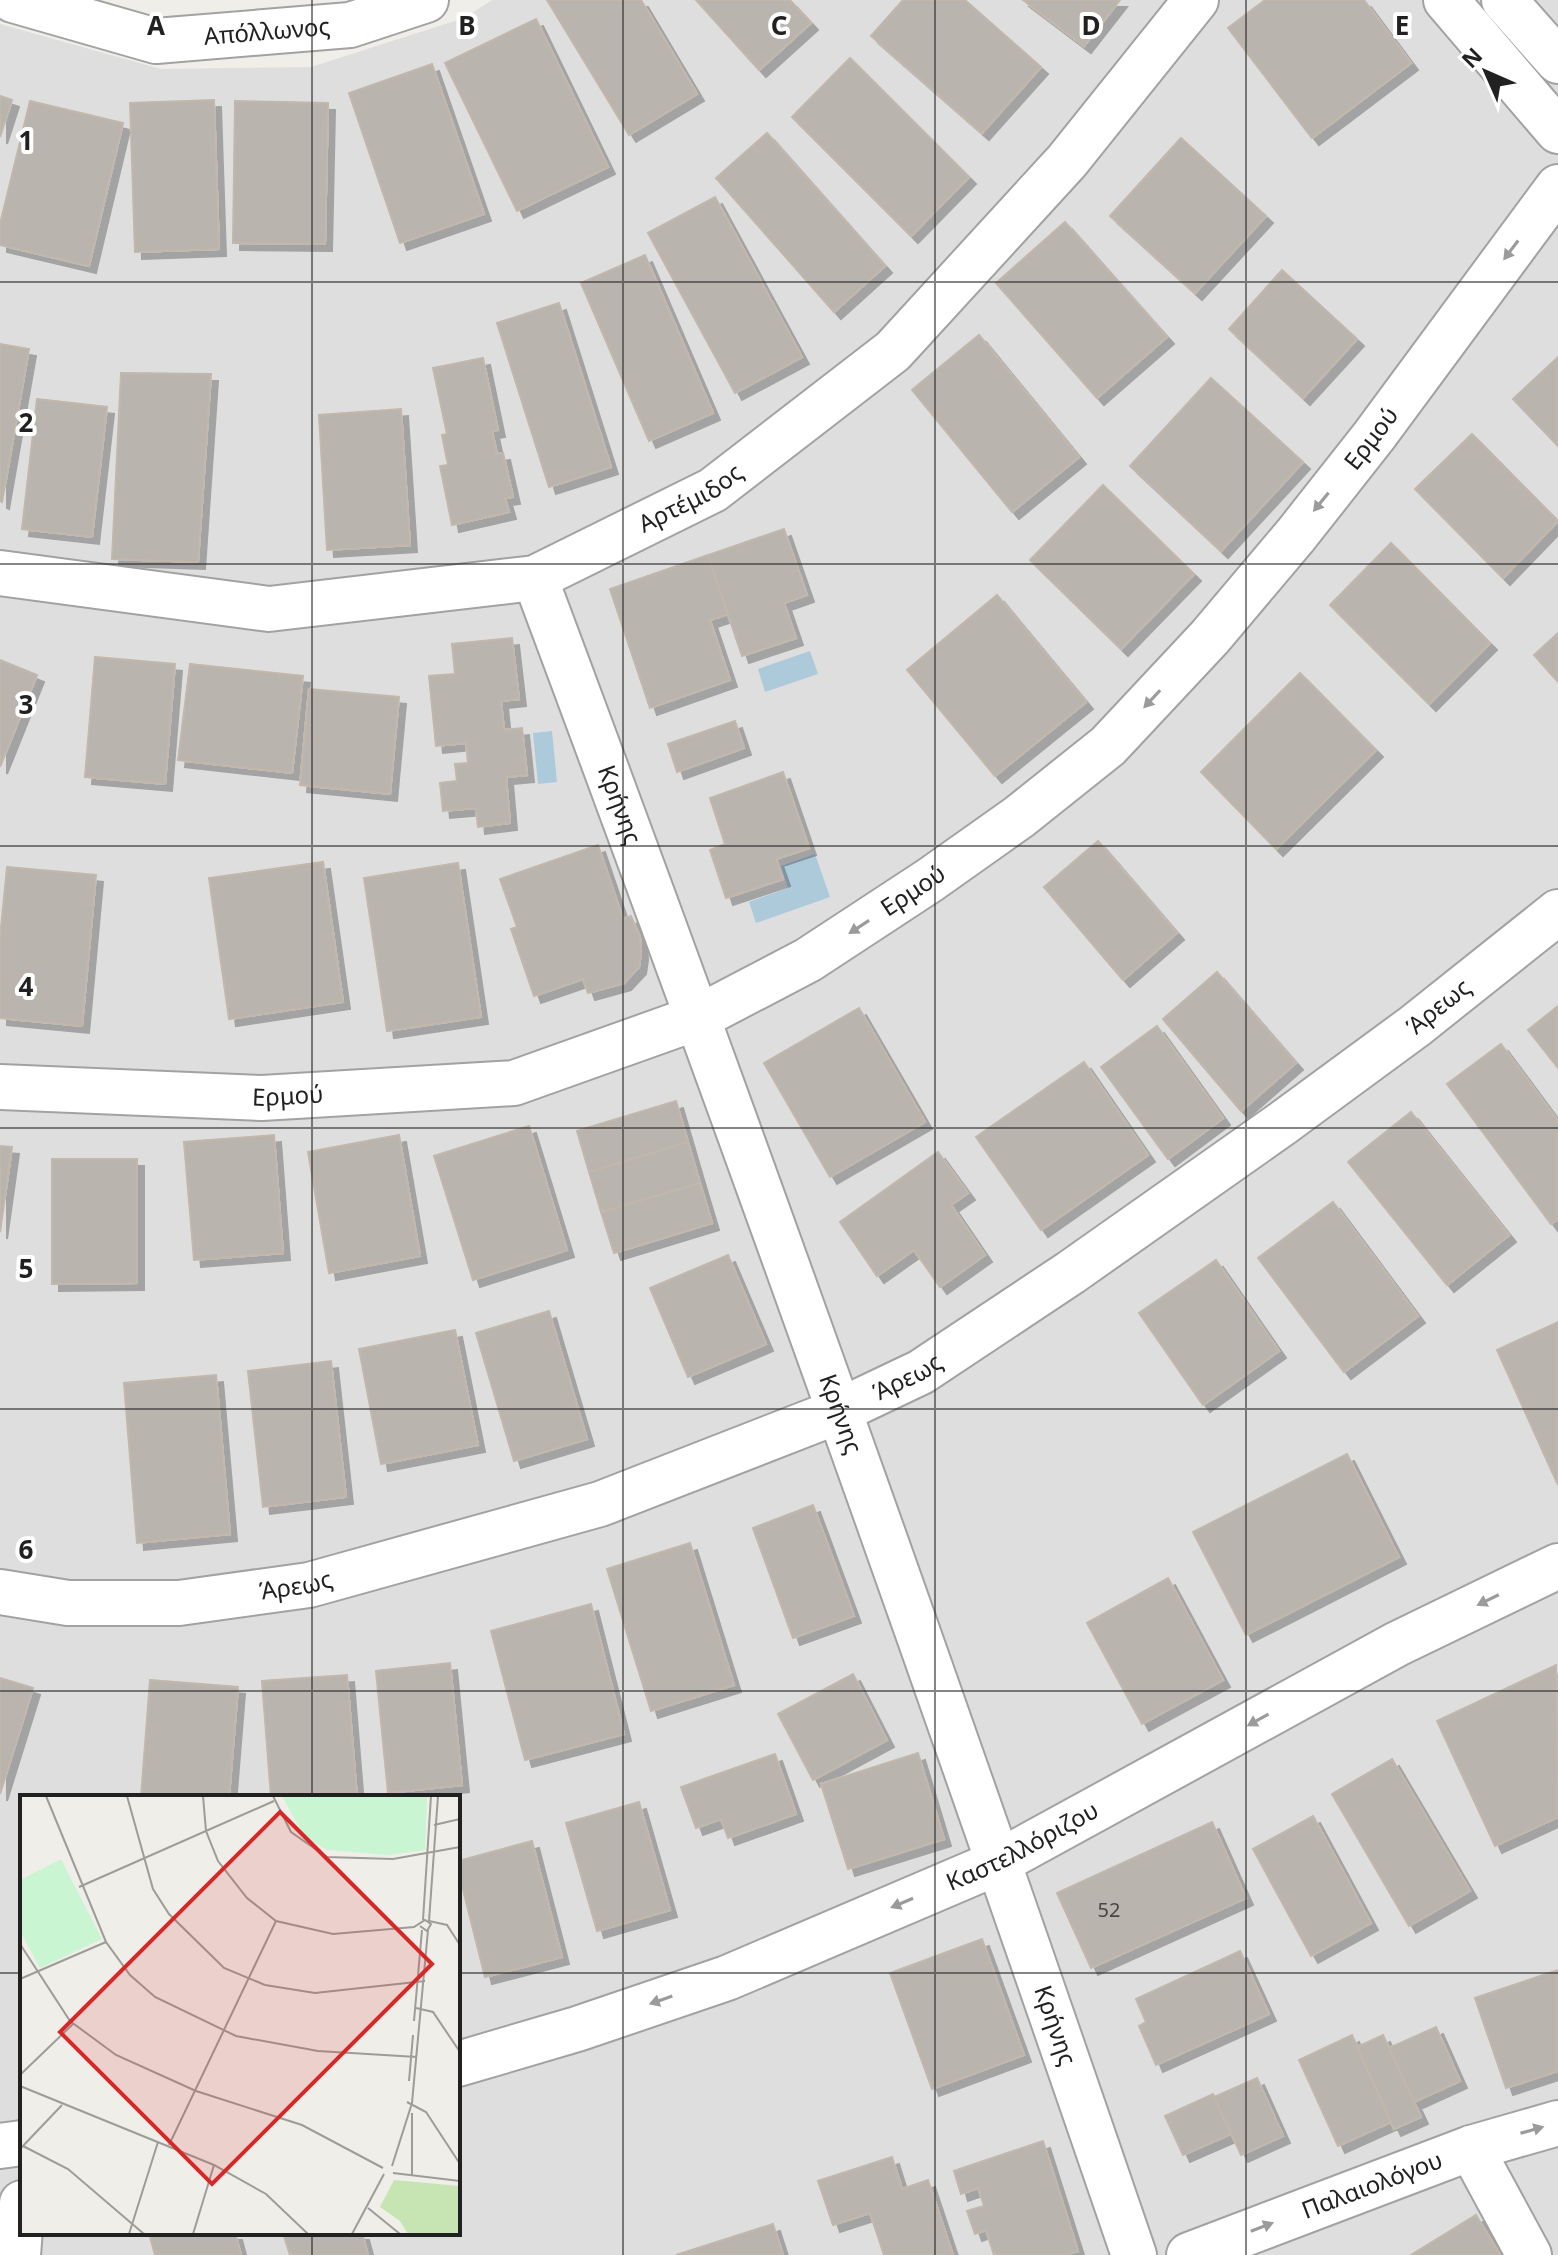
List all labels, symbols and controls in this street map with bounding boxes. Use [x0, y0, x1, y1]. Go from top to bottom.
text: A [147, 7, 165, 43]
text: B [458, 7, 476, 43]
text: C [771, 7, 787, 43]
text: D [1081, 7, 1101, 43]
text: E [1395, 7, 1409, 43]
street label: Απόλλωνος [202, 9, 331, 52]
north arrow [1446, 32, 1526, 112]
text: N [1454, 40, 1488, 74]
text: 1 [19, 122, 33, 158]
one-way arrow [1504, 239, 1519, 260]
street label: Ερμού [1336, 399, 1405, 476]
text: 2 [19, 404, 34, 440]
street label: Αρτέμιδος [632, 455, 749, 539]
one-way arrow [1314, 492, 1330, 512]
text: 3 [19, 686, 33, 722]
one-way arrow [1143, 689, 1161, 708]
street label: Κρήνης [591, 760, 650, 849]
street label: Ερμού [874, 856, 952, 923]
one-way arrow [848, 919, 870, 934]
text: 4 [19, 968, 34, 1004]
street label: Άρεως [1399, 970, 1477, 1042]
street label: Ερμού [251, 1076, 324, 1113]
text: 5 [19, 1250, 33, 1286]
street label: Άρεως [867, 1345, 948, 1408]
street label: Κρήνης [812, 1369, 871, 1458]
text: 6 [19, 1531, 34, 1567]
street label: Άρεως [257, 1561, 336, 1607]
one-way arrow [1476, 1593, 1499, 1607]
one-way arrow [1246, 1714, 1269, 1727]
street label: Καστελλόριζου [941, 1793, 1104, 1898]
inset map [20, 1795, 460, 2235]
house number: 52 [1098, 1896, 1120, 1923]
one-way arrow [890, 1897, 914, 1910]
street label: Κρήνης [1027, 1981, 1085, 2069]
one-way arrow [649, 1995, 673, 2007]
one-way arrow [1521, 2123, 1545, 2136]
street label: Παλαιολόγου [1296, 2142, 1447, 2226]
one-way arrow [1250, 2220, 1274, 2233]

